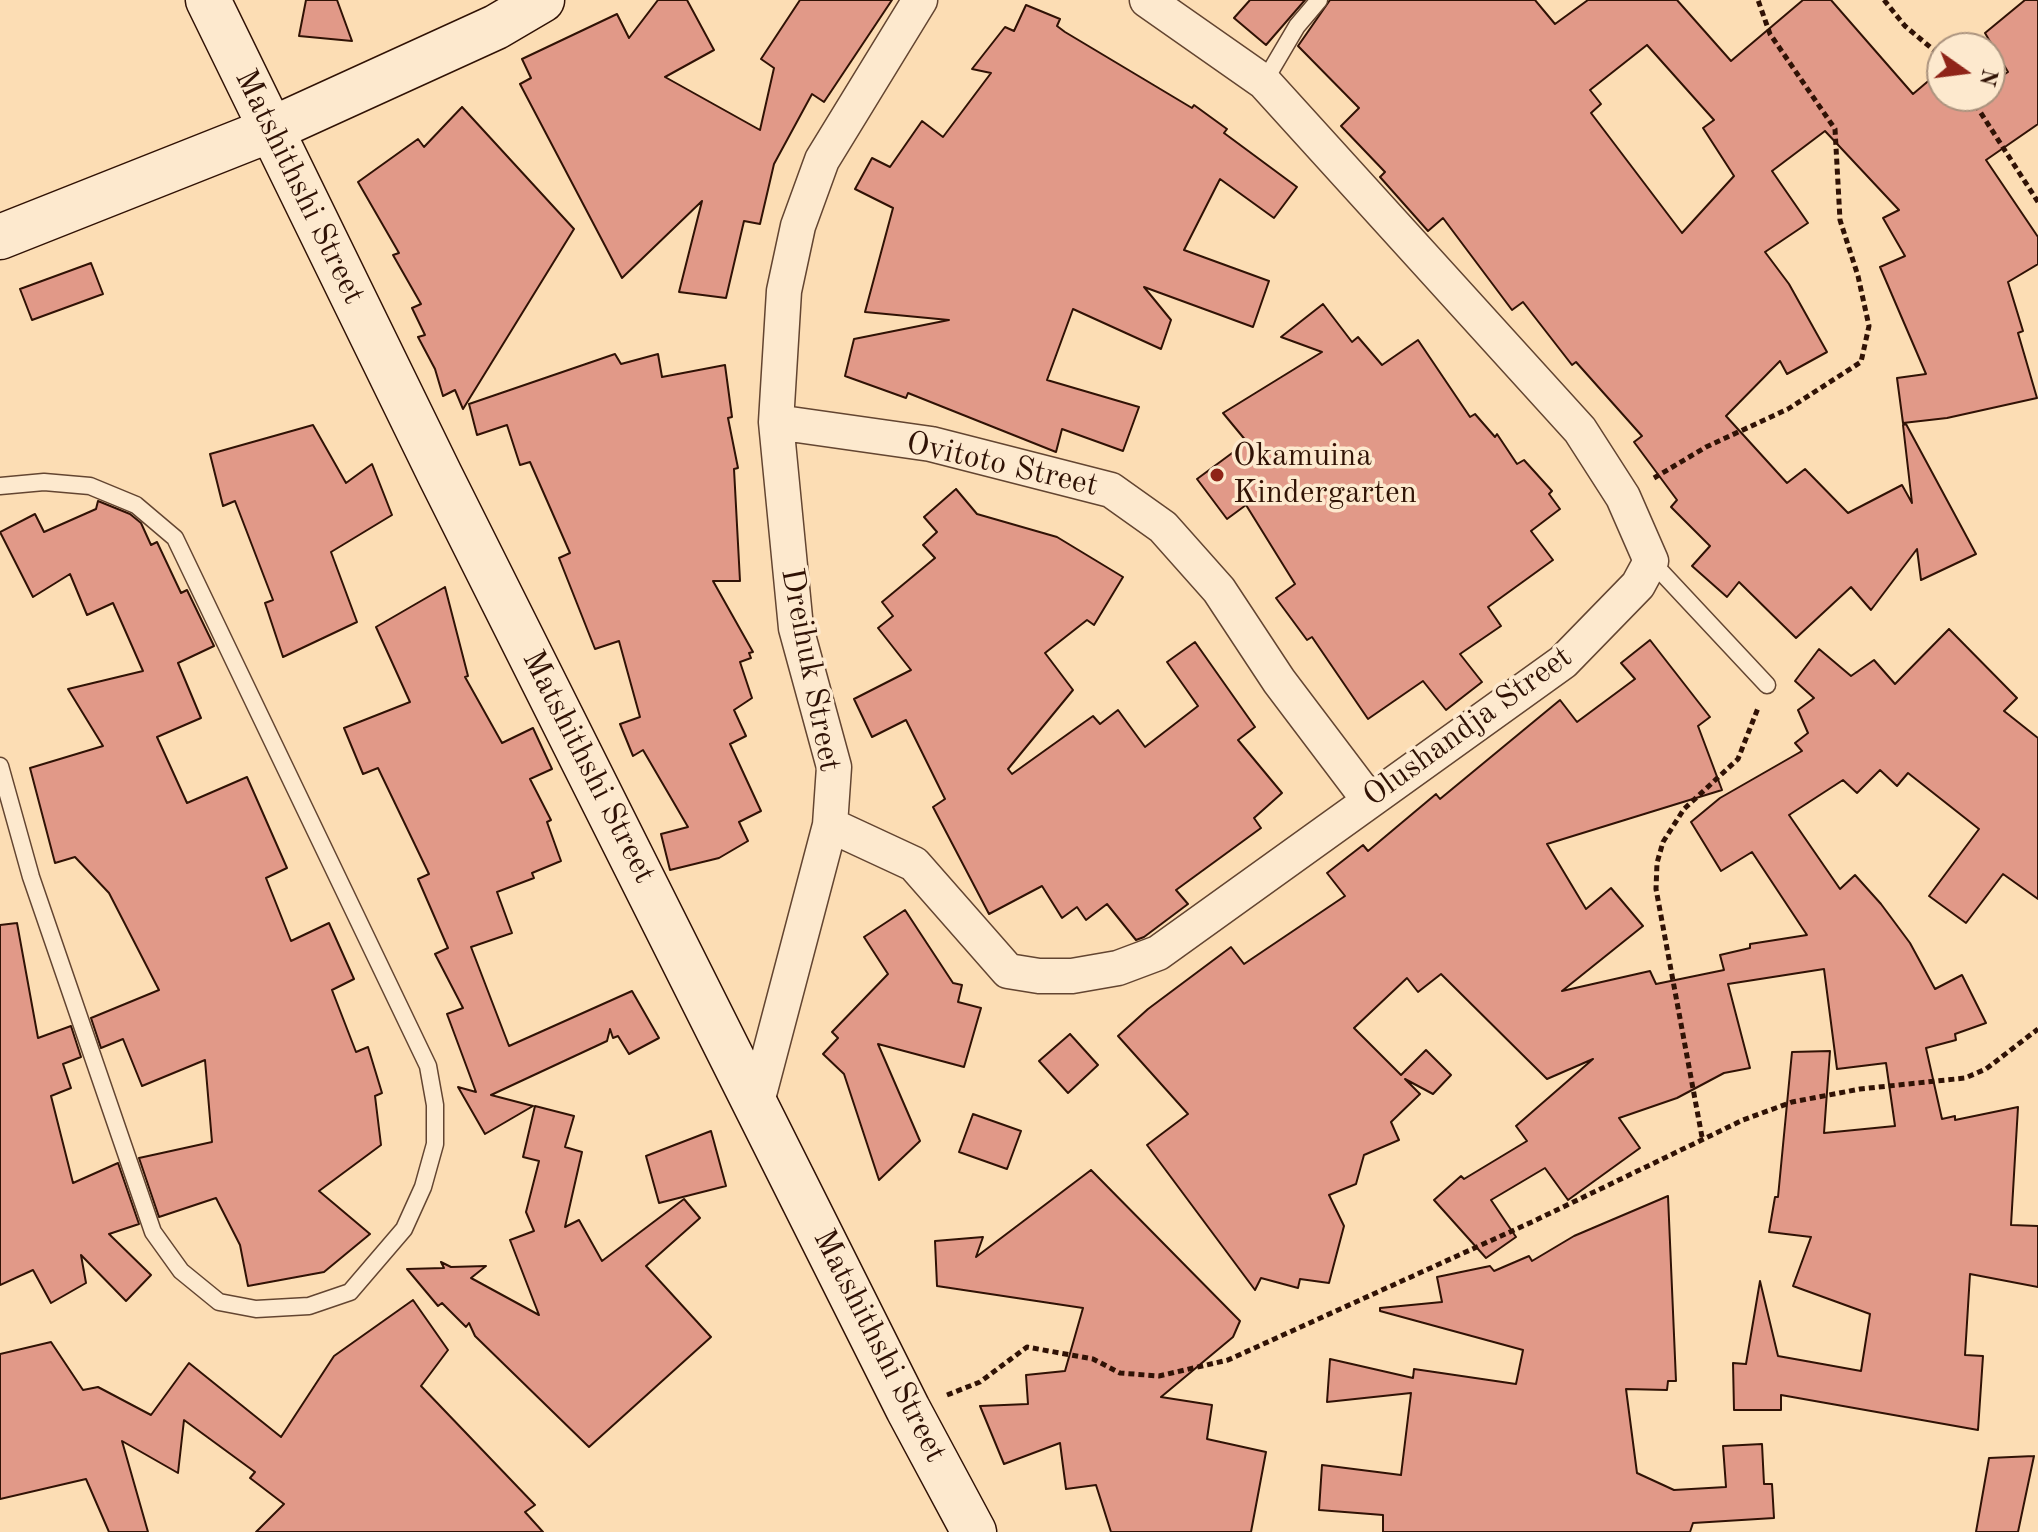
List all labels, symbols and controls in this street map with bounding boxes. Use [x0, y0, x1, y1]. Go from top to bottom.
north arrow [1926, 32, 2006, 112]
street label: Matshithshi Street [226, 64, 372, 310]
text: N [1975, 67, 2000, 88]
street label: Ovitoto Street [902, 424, 1102, 506]
place label: Okamuina Kindergarten [1233, 438, 1417, 513]
marker: Okamuina Kindergarten [1208, 466, 1226, 484]
street label: Dreihuk Street [771, 565, 849, 775]
street label: Olushandja Street [1356, 638, 1580, 816]
street label: Matshithshi Street [513, 644, 663, 890]
street label: Matshithshi Street [804, 1223, 954, 1469]

